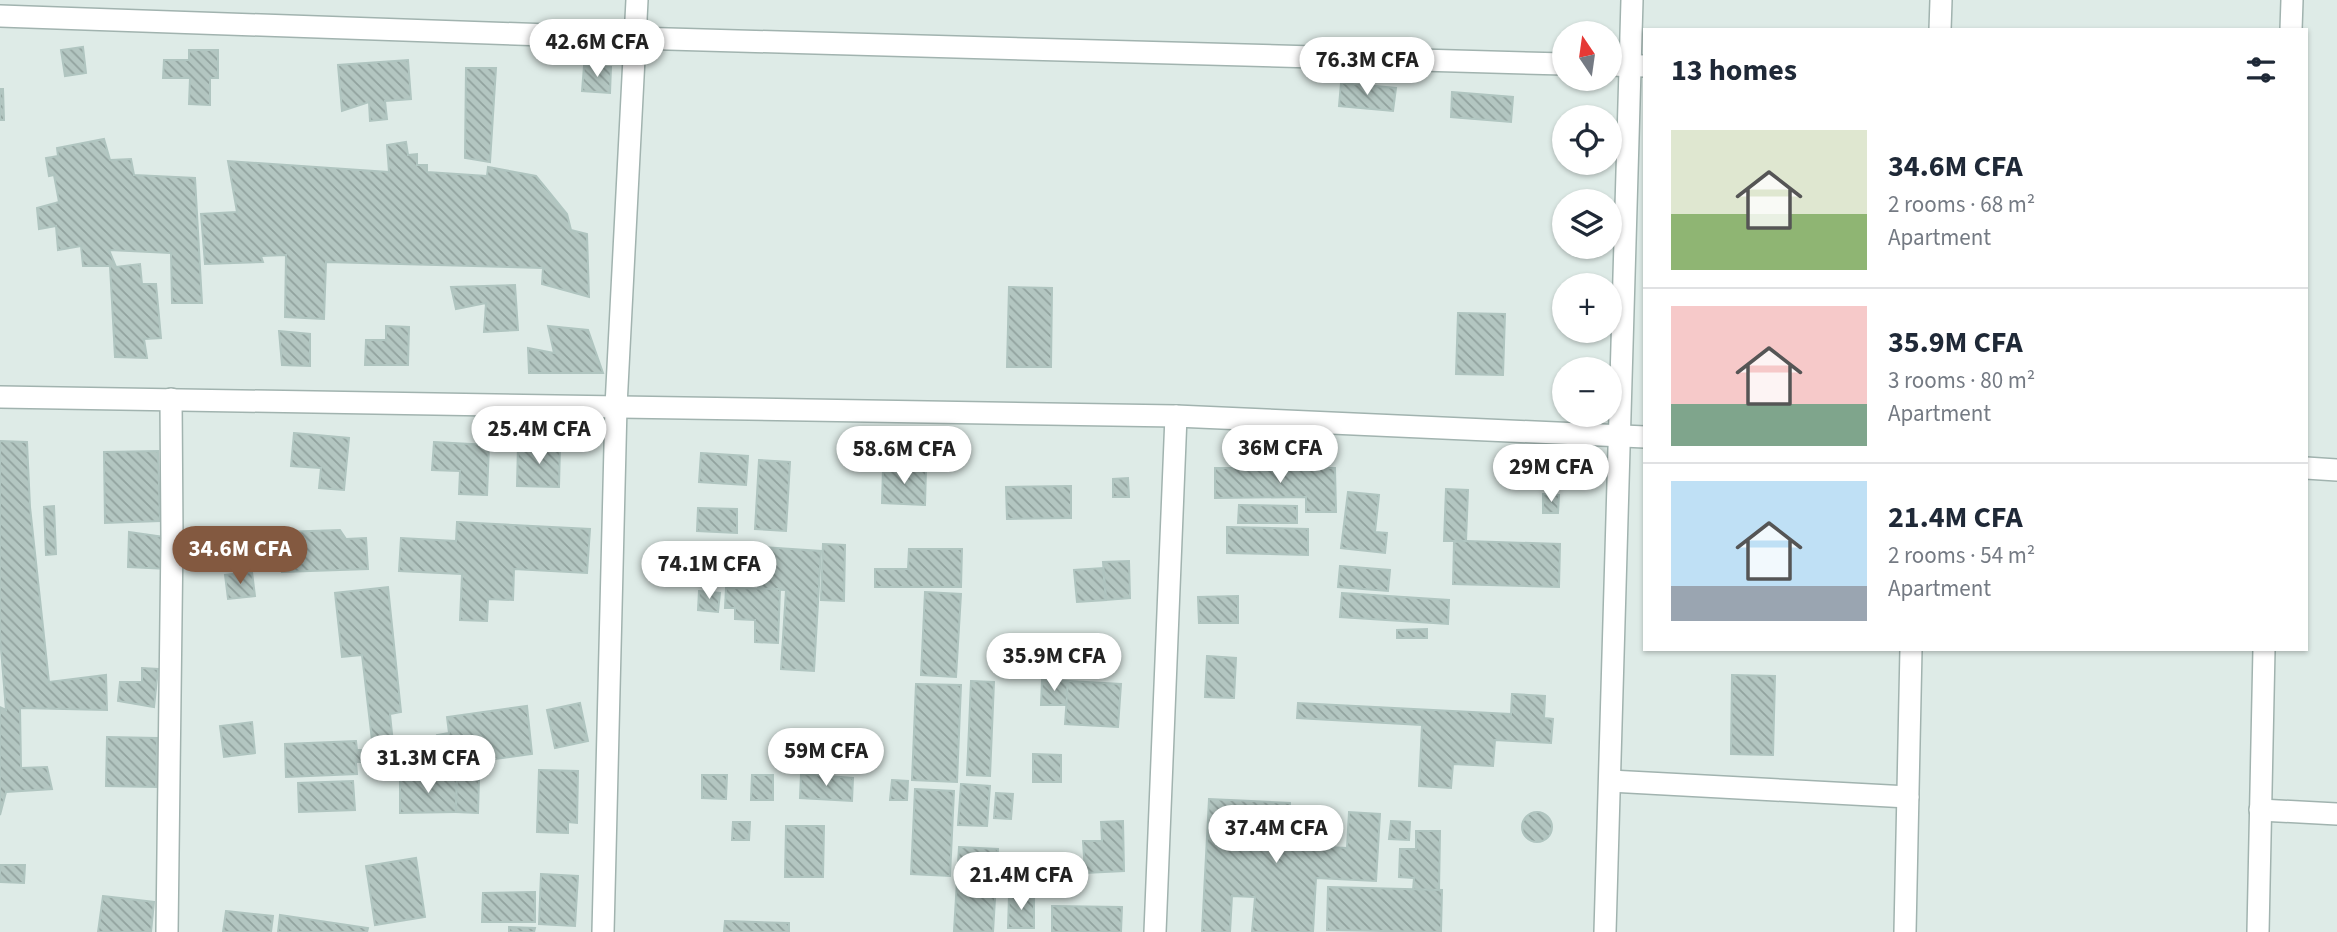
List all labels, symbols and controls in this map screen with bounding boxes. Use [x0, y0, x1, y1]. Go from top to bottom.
pin: 42.6M CFA [517, 20, 677, 79]
north arrow [1552, 21, 1622, 91]
map controls [1552, 21, 1622, 427]
text: 42.6M CFA [545, 25, 649, 58]
pin: 76.3M CFA [1287, 38, 1447, 97]
text: 76.3M CFA [1315, 43, 1419, 76]
text: 13 homes [1671, 49, 1797, 92]
icon: filters [2242, 51, 2280, 89]
button: locate [1552, 105, 1622, 175]
text: 34.6M CFA [1888, 145, 2023, 188]
icon: home [1727, 158, 1811, 242]
text: 2 rooms · 68 m² [1888, 188, 2035, 221]
button: layers [1552, 189, 1622, 259]
text: Apartment [1888, 221, 1991, 254]
button: + [1552, 273, 1622, 343]
text: 35.9M CFA [1888, 321, 2023, 364]
icon: home [1727, 334, 1811, 418]
button: − [1552, 357, 1622, 427]
text: 3 rooms · 80 m² [1888, 364, 2035, 397]
text: Apartment [1888, 397, 1991, 430]
pin: 25.4M CFA [459, 406, 619, 466]
text: 25.4M CFA [487, 412, 591, 445]
pin: 58.6M CFA [824, 426, 984, 486]
pin: 36M CFA [1215, 426, 1345, 485]
text: 36M CFA [1238, 431, 1322, 464]
text: 58.6M CFA [852, 432, 956, 465]
pin: 29M CFA [1486, 444, 1616, 504]
text: 29M CFA [1509, 450, 1593, 483]
text: 21.4M CFA [1888, 496, 2023, 539]
icon: home [1727, 509, 1811, 593]
pin: 34.6M CFA [160, 526, 320, 586]
text: 34.6M CFA [188, 532, 292, 565]
text: 2 rooms · 54 m² [1888, 539, 2035, 572]
pin: 74.1M CFA [629, 542, 789, 601]
text: 74.1M CFA [657, 547, 761, 580]
text: Apartment [1888, 572, 1991, 605]
pin: 35.9M CFA [974, 634, 1134, 693]
text: 35.9M CFA [1002, 639, 1106, 672]
pin: 59M CFA [761, 728, 891, 788]
text: 59M CFA [784, 734, 868, 767]
pin: 31.3M CFA [348, 736, 508, 795]
text: 31.3M CFA [376, 741, 480, 774]
pin: 37.4M CFA [1196, 806, 1356, 865]
text: 37.4M CFA [1224, 811, 1328, 844]
pin: 21.4M CFA [941, 852, 1101, 912]
text: 21.4M CFA [969, 858, 1073, 891]

